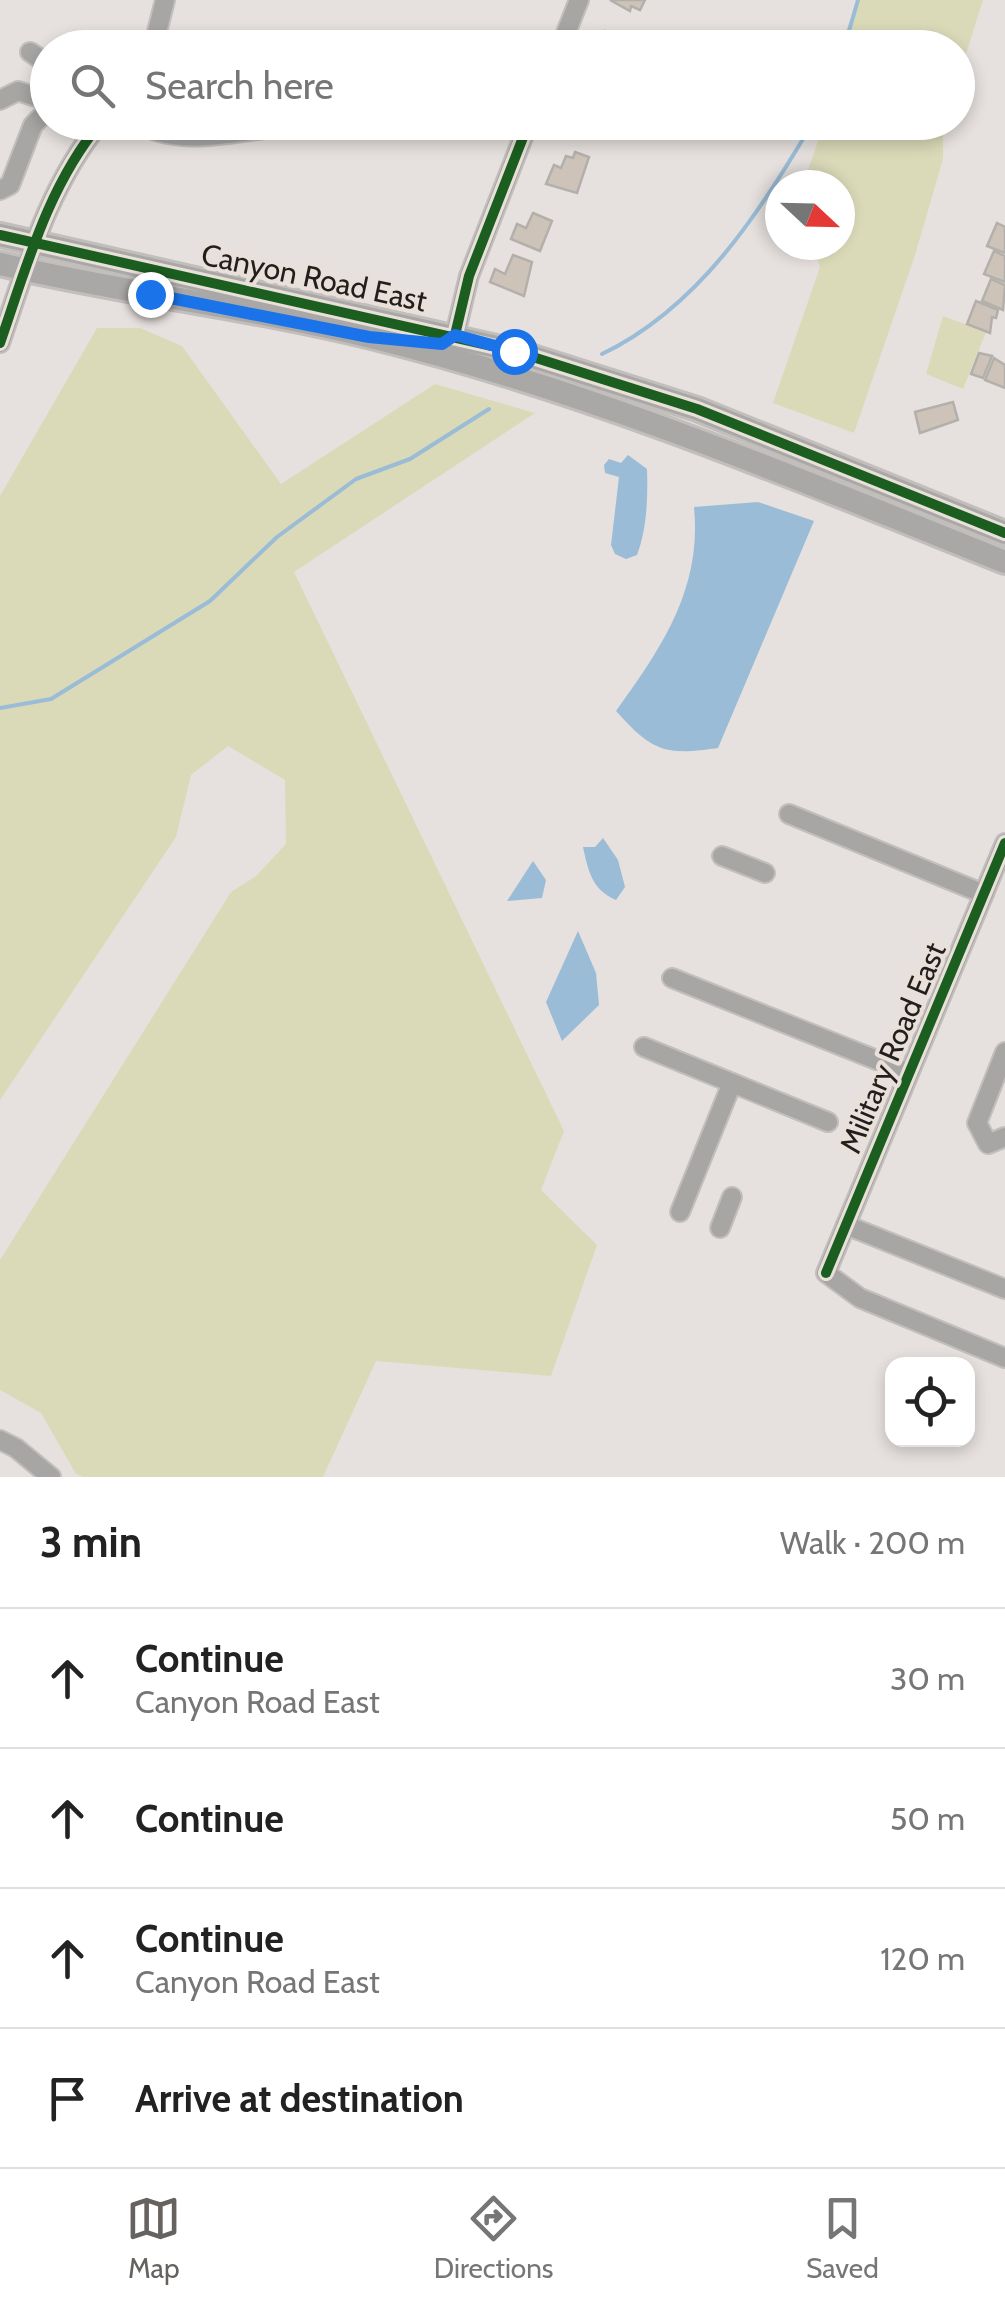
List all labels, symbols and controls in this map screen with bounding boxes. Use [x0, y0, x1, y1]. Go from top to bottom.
search box [30, 30, 975, 140]
icon: search [65, 58, 120, 113]
text: Search here [145, 62, 334, 109]
north arrow [765, 170, 855, 260]
street label: Canyon Road East [198, 236, 430, 319]
route end [128, 272, 174, 318]
route start [492, 329, 538, 375]
street label: Military Road East [832, 937, 954, 1159]
map controls [885, 1357, 975, 1447]
button: locate [885, 1357, 975, 1447]
text: 3 min [40, 1516, 142, 1568]
text: Walk · 200 m [780, 1523, 965, 1562]
text: Continue [135, 1635, 284, 1682]
icon: ahead [40, 1651, 95, 1706]
text: 30 m [890, 1659, 965, 1698]
text: Canyon Road East [135, 1682, 380, 1721]
icon: ahead [40, 1791, 95, 1846]
text: Continue [135, 1795, 284, 1842]
text: 50 m [890, 1799, 965, 1838]
text: Continue [135, 1915, 284, 1962]
icon: ahead [40, 1931, 95, 1986]
text: 120 m [880, 1939, 965, 1978]
text: Canyon Road East [135, 1962, 380, 2001]
icon: arrive [40, 2071, 95, 2126]
text: Arrive at destination [135, 2075, 464, 2122]
tab: Map [126, 2191, 181, 2285]
tab: Directions [434, 2191, 553, 2285]
tab: Saved [806, 2191, 879, 2285]

